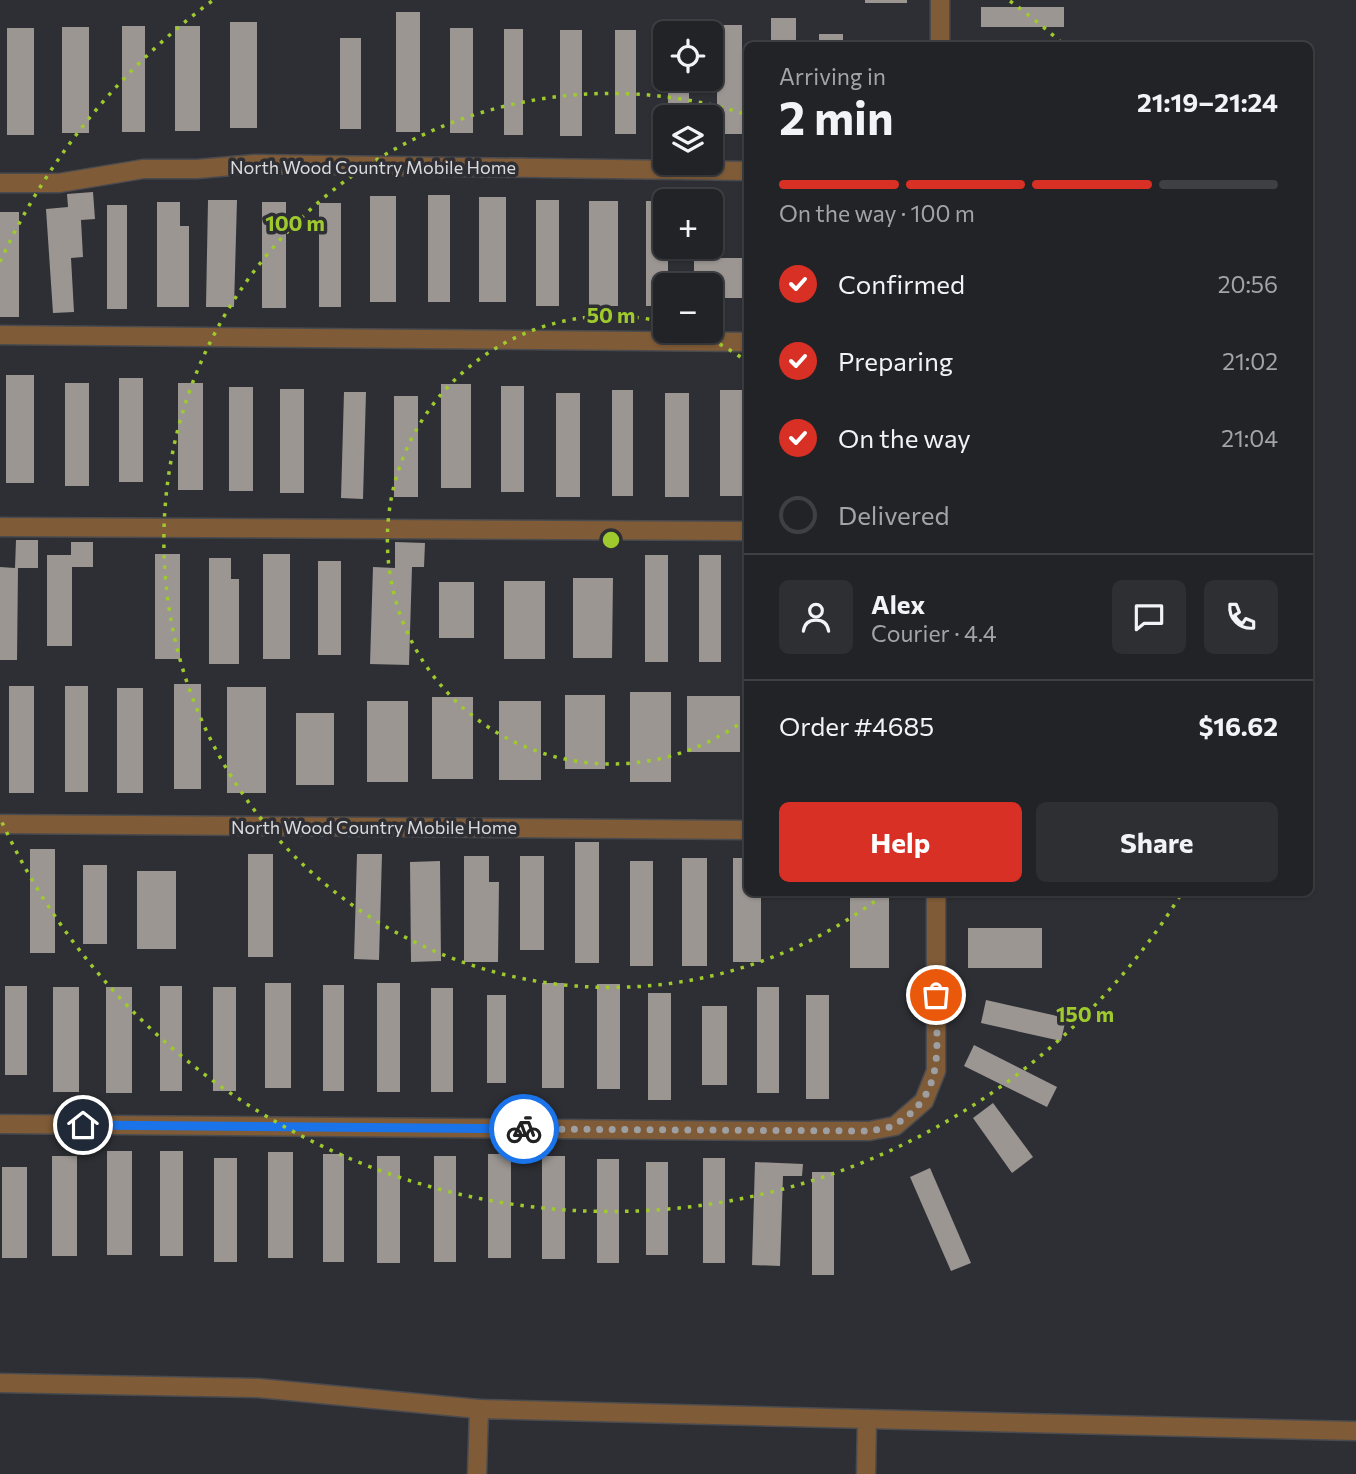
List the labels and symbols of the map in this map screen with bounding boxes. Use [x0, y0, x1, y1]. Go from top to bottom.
street label: North Wood Country Mobile Home [230, 156, 516, 178]
text: 100 m [265, 210, 325, 235]
text: 50 m [587, 302, 635, 327]
centre of rings [599, 528, 623, 552]
street label: North Wood Country Mobile Home [231, 816, 517, 838]
pin [906, 965, 966, 1025]
text: 150 m [1056, 1001, 1114, 1026]
courier [489, 1094, 559, 1164]
pin [53, 1095, 113, 1155]

